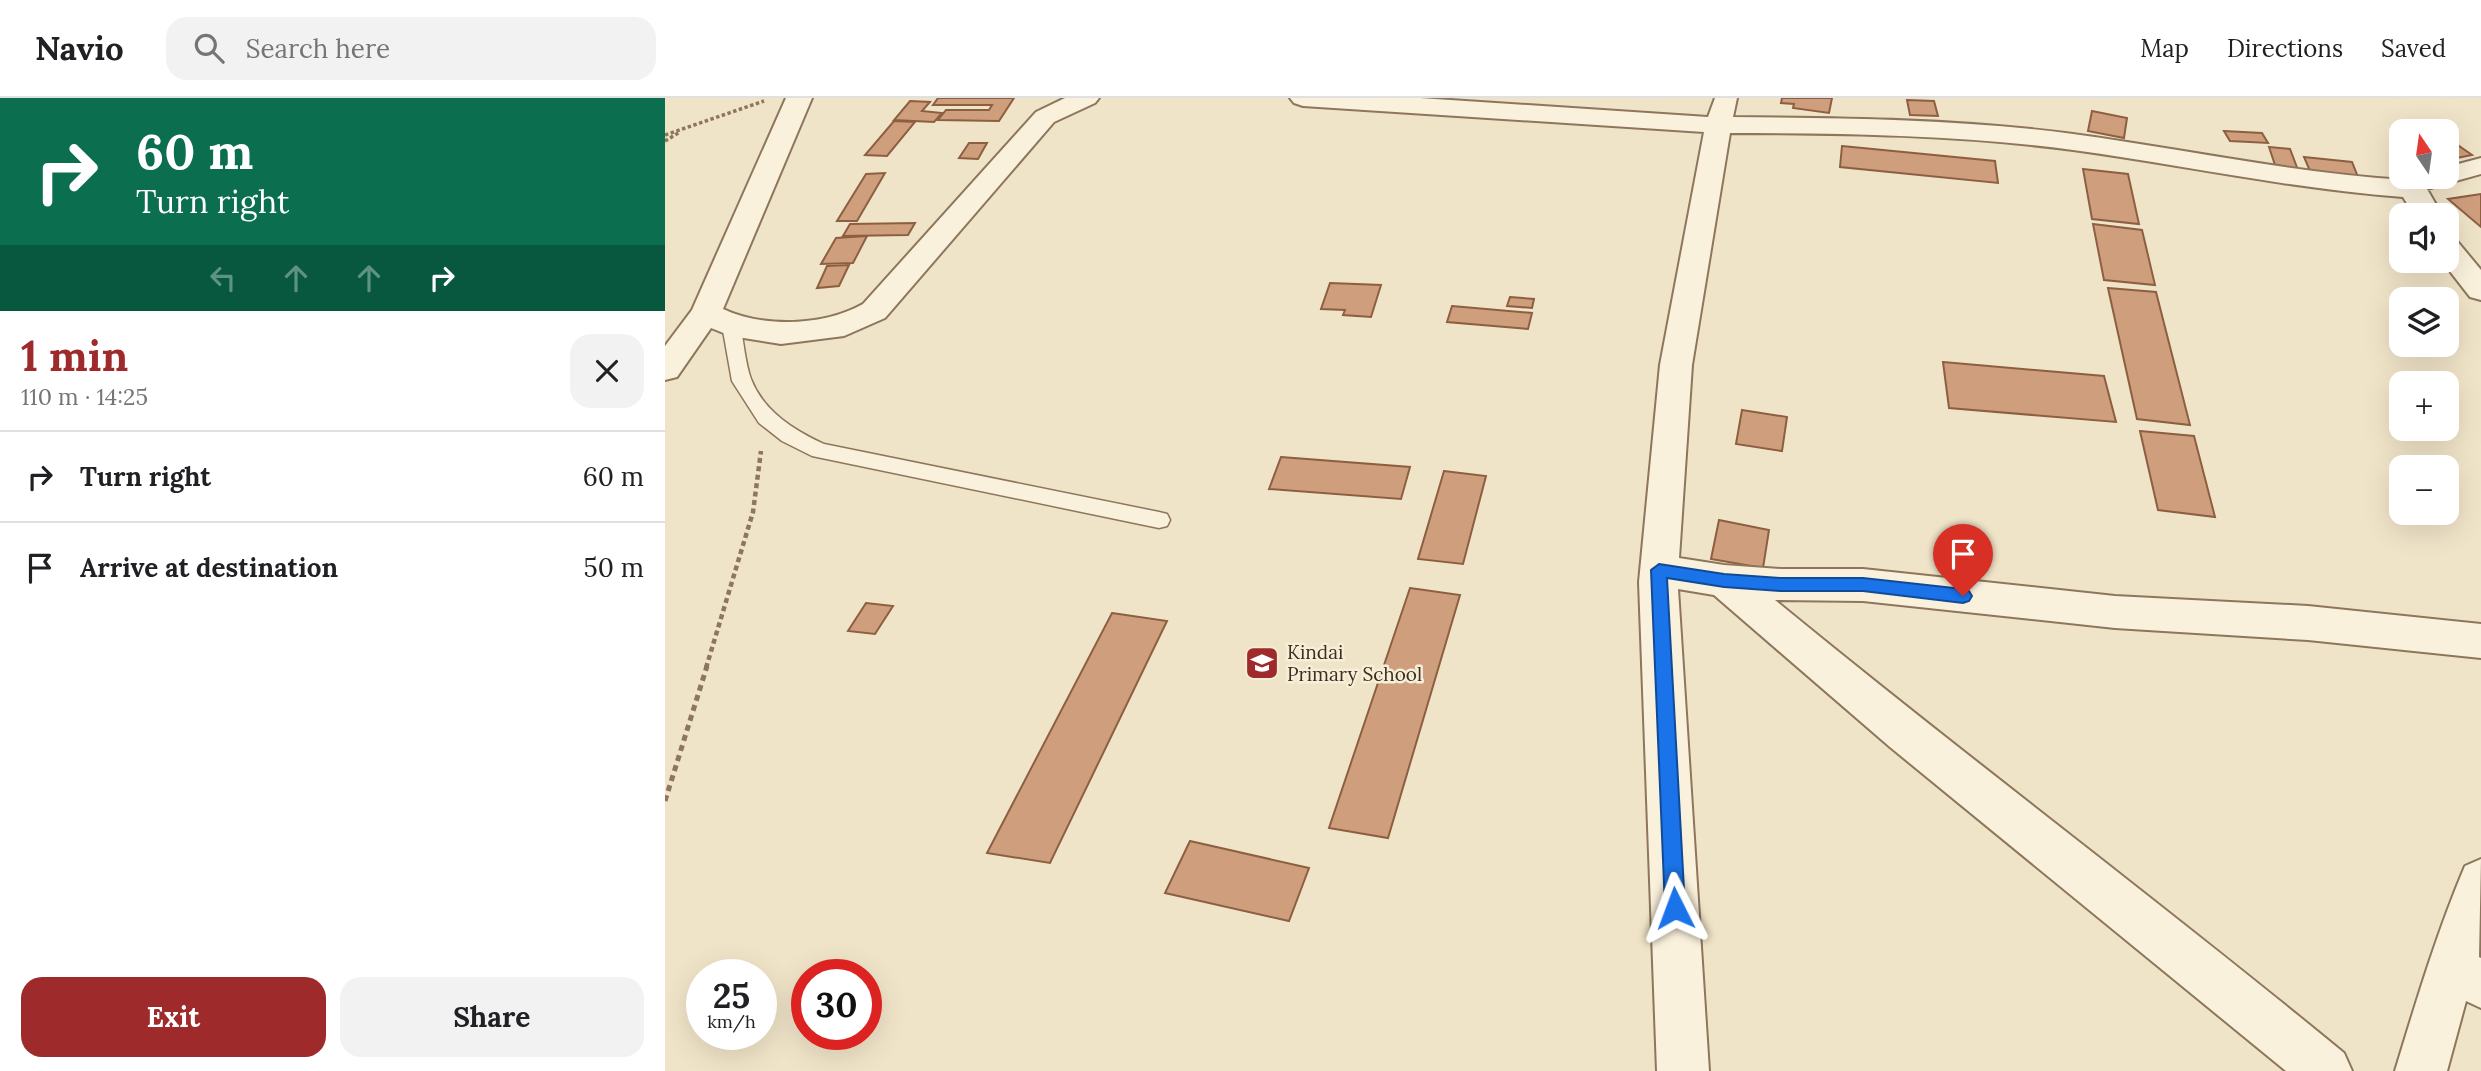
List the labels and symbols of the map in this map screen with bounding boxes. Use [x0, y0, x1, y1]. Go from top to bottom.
north arrow [2389, 119, 2459, 189]
pin [1933, 524, 1993, 596]
place label: Kindai Primary School [1287, 640, 1422, 686]
school or university icon: Kindai Primary School [1243, 644, 1281, 682]
position arrow [1638, 871, 1712, 945]
speed limit sign: 30 [791, 959, 882, 1050]

